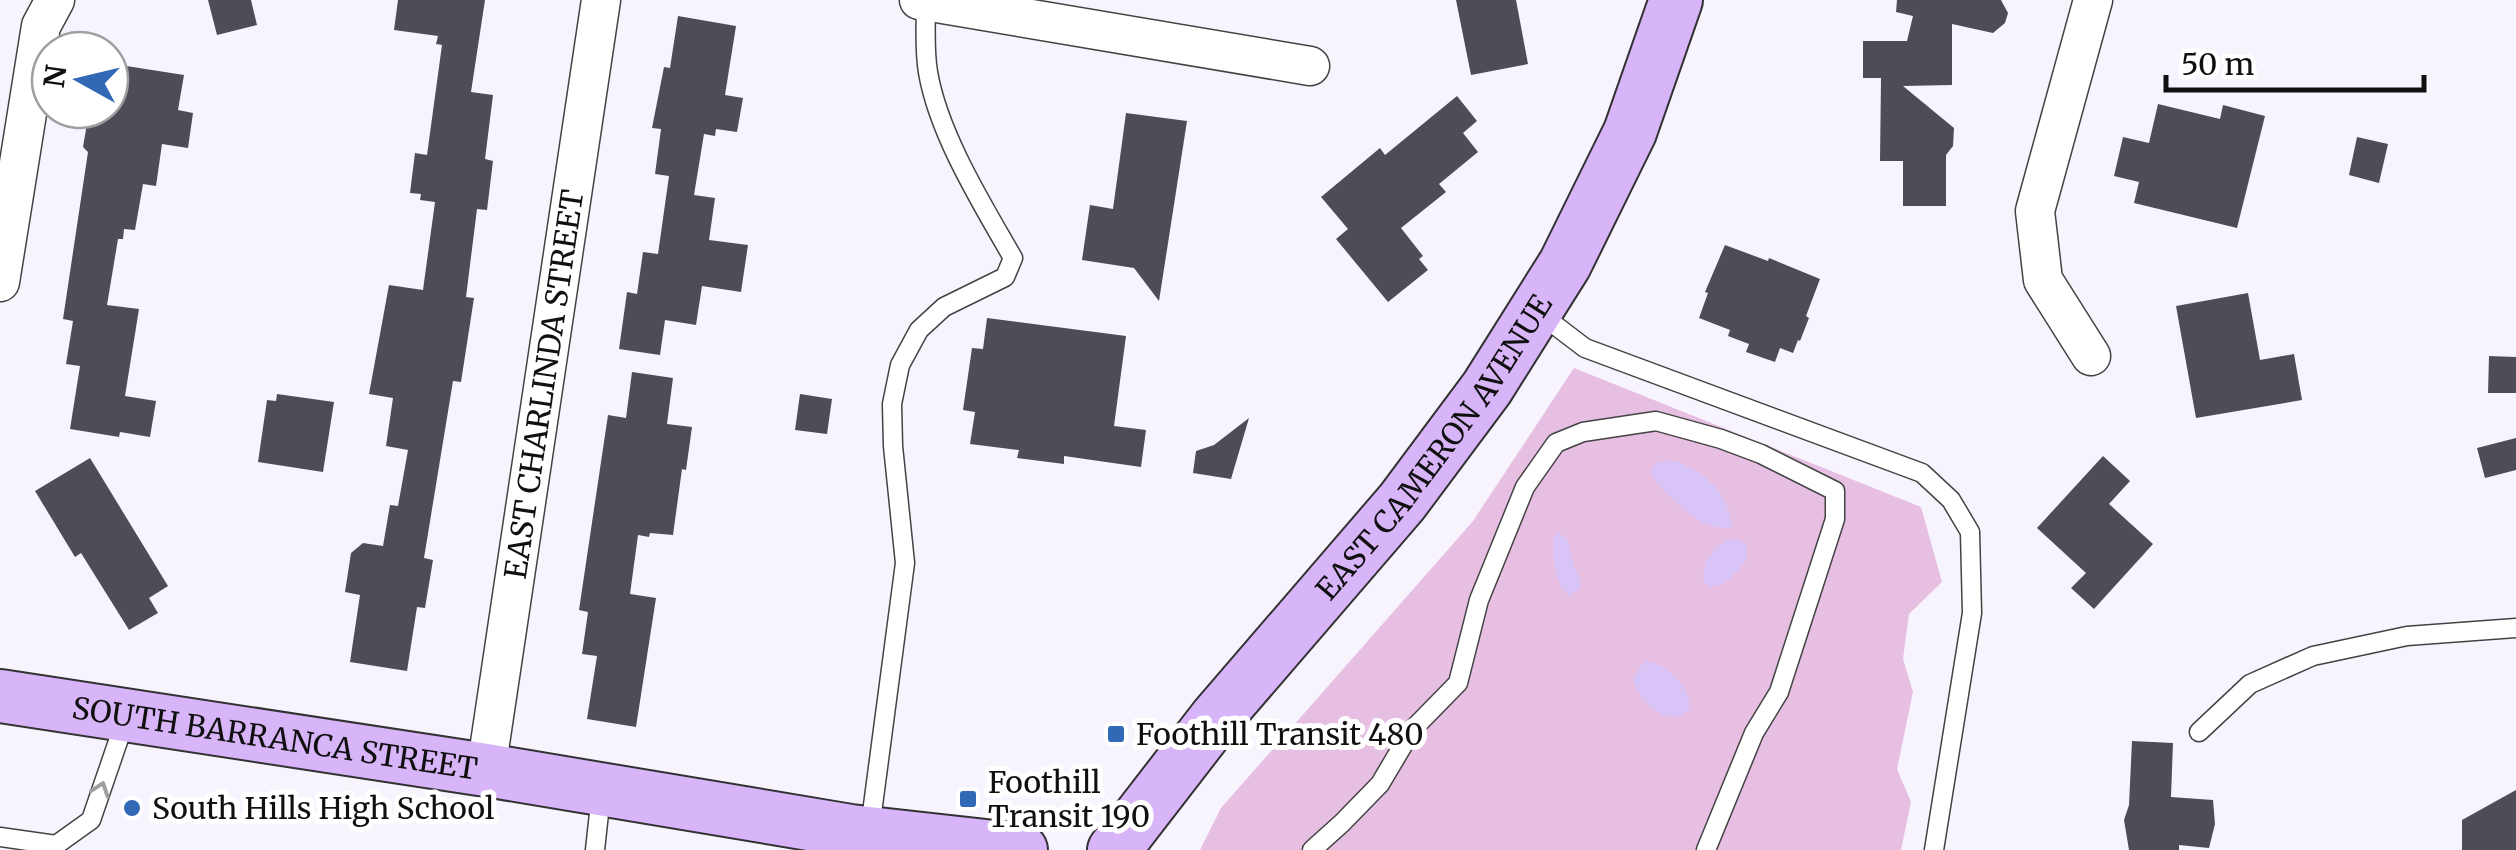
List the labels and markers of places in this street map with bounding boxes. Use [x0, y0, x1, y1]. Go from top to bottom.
place label: Foothill Transit 480 [1136, 715, 1424, 753]
marker: Foothill Transit 480 [1105, 723, 1127, 745]
place label: Foothill Transit 190 [988, 763, 1150, 835]
marker: Foothill Transit 190 [957, 788, 979, 810]
place label: South Hills High School [152, 789, 494, 827]
marker: South Hills High School [121, 797, 143, 819]

